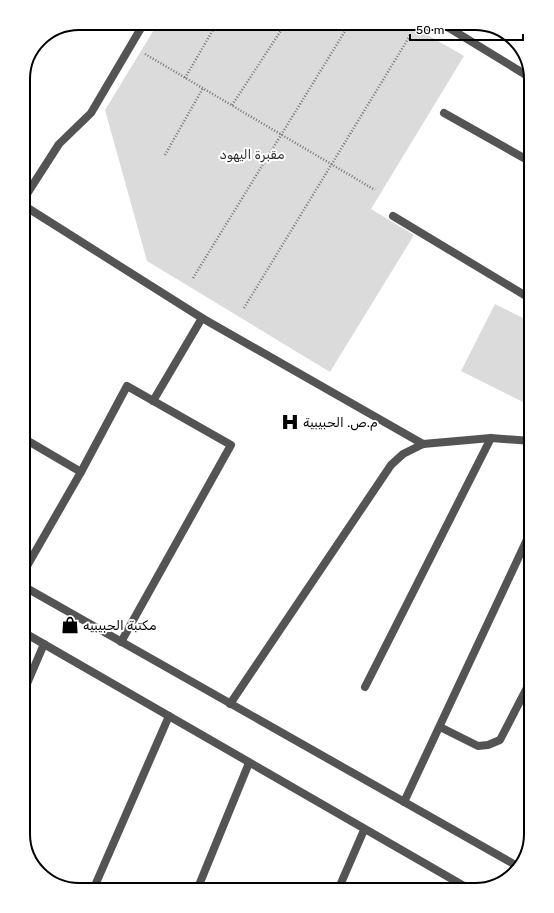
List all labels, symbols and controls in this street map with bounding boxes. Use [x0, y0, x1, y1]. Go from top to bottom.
scale bar [410, 16, 523, 42]
text: 50 m [416, 23, 444, 37]
park label: مقبرة اليهود [219, 147, 285, 163]
hospital icon: م.ص. الحبيبية [280, 412, 300, 432]
place label: م.ص. الحبيبية [303, 415, 378, 431]
shop icon: مكتبة الحبيبيه [60, 615, 80, 635]
place label: مكتبة الحبيبيه [83, 618, 156, 633]

